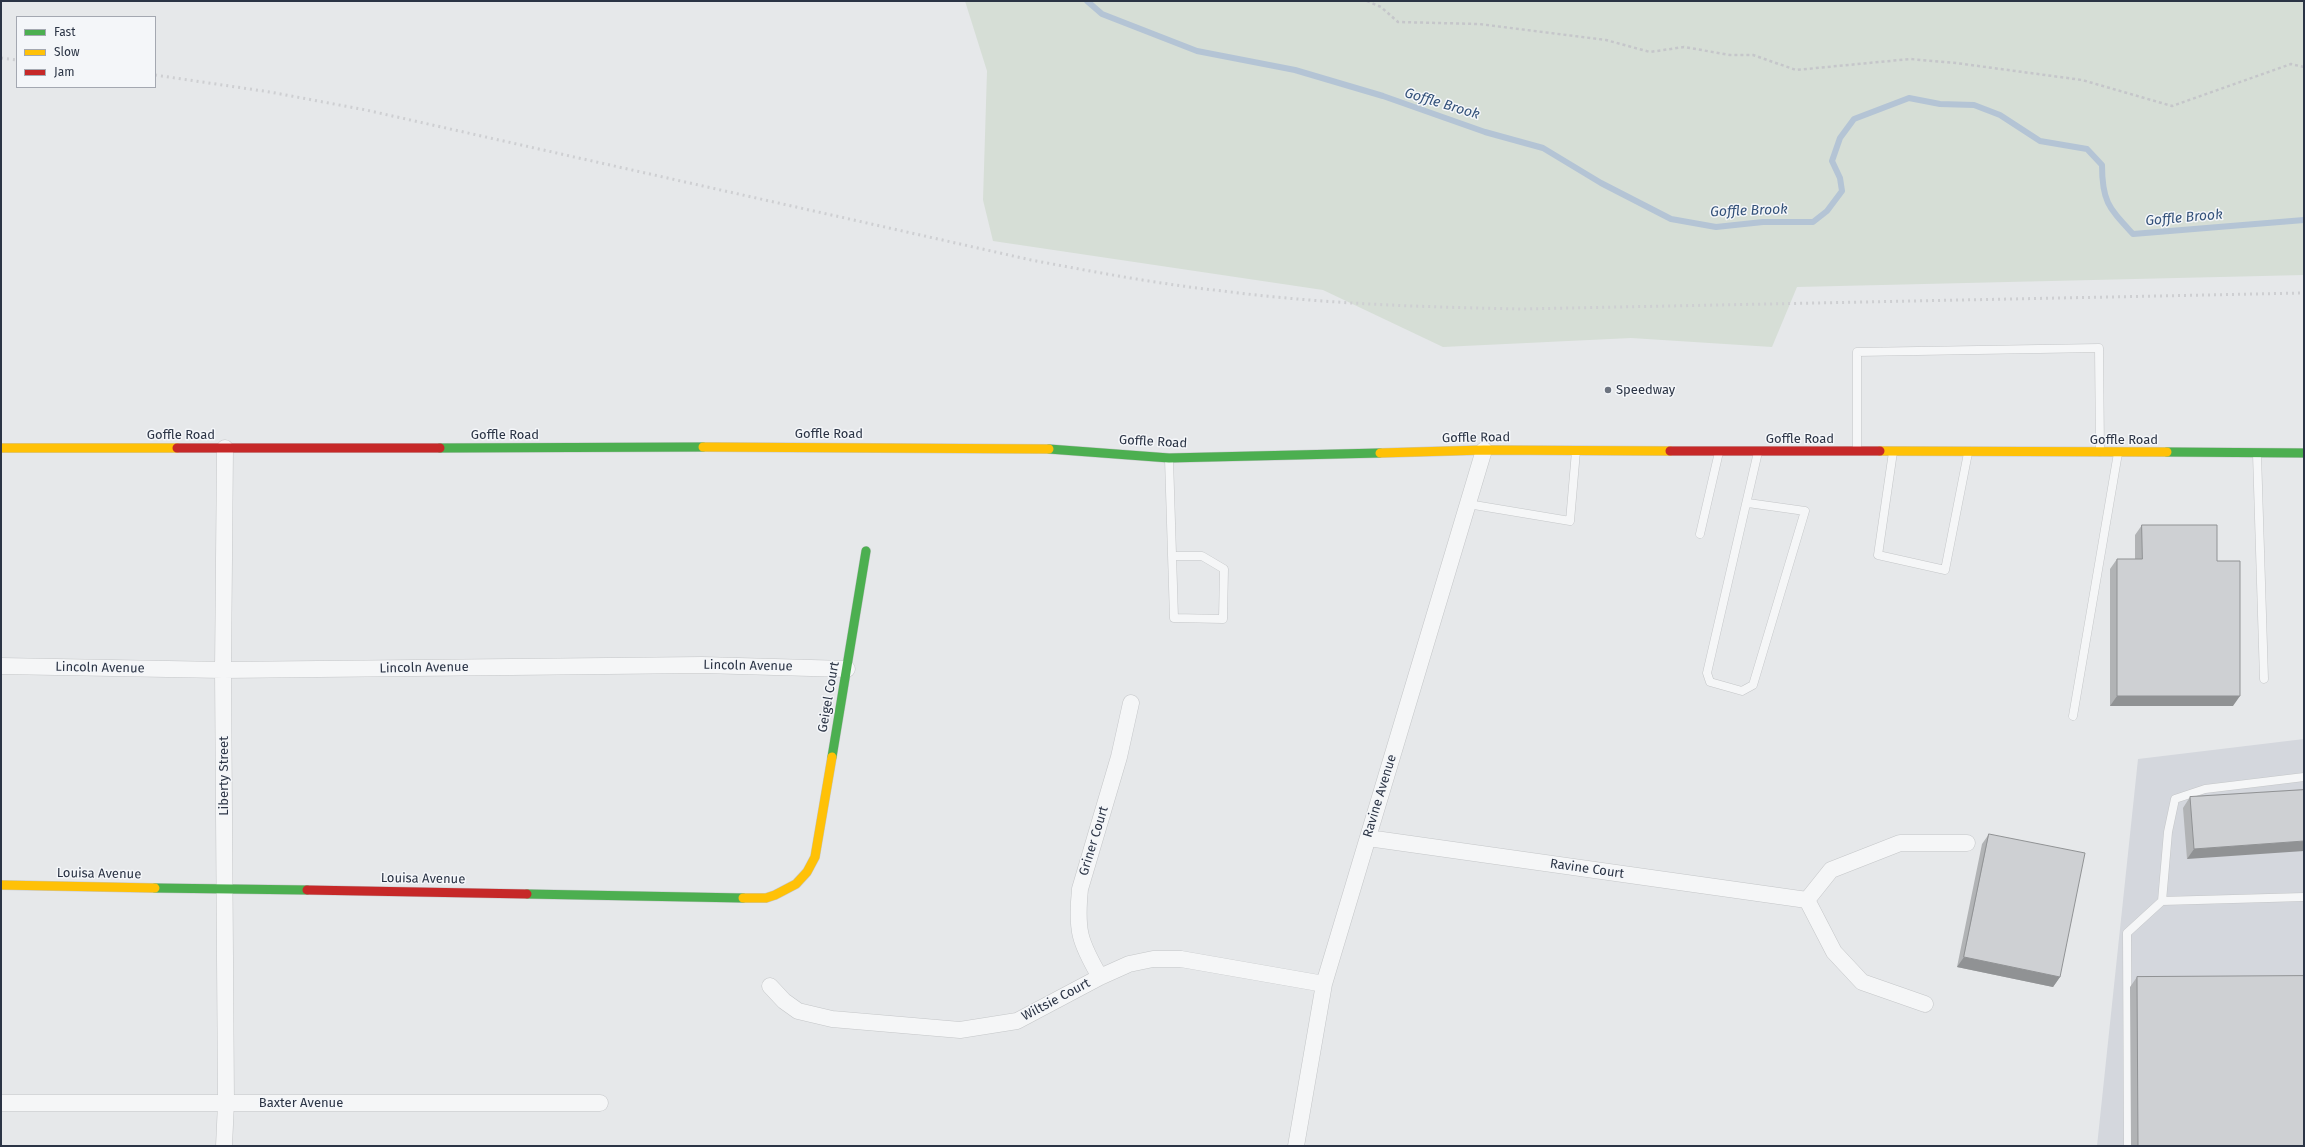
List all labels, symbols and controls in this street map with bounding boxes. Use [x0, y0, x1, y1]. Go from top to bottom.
legend [16, 16, 156, 88]
text: Fast [54, 25, 76, 39]
text: Slow [54, 45, 80, 59]
text: Jam [54, 65, 74, 79]
water label: Goffle Brook [1402, 85, 1482, 123]
water label: Goffle Brook [1710, 201, 1788, 221]
water label: Goffle Brook [2145, 206, 2223, 230]
place label: Speedway [1616, 382, 1675, 398]
marker: Speedway [1603, 385, 1613, 395]
street label: Goffle Road [795, 426, 863, 442]
street label: Goffle Road [147, 427, 215, 443]
street label: Goffle Road [471, 427, 539, 443]
street label: Goffle Road [1442, 430, 1510, 446]
street label: Goffle Road [1766, 431, 1834, 447]
street label: Goffle Road [1118, 432, 1188, 452]
street label: Goffle Road [2090, 432, 2158, 448]
street label: Lincoln Avenue [703, 657, 793, 675]
street label: Lincoln Avenue [55, 659, 145, 677]
street label: Lincoln Avenue [379, 659, 469, 677]
street label: Geigel Court [815, 660, 843, 734]
street label: Liberty Street [216, 736, 232, 816]
street label: Ravine Avenue [1360, 753, 1400, 839]
street label: Griner Court [1076, 804, 1112, 878]
street label: Ravine Court [1549, 856, 1625, 882]
street label: Louisa Avenue [57, 865, 141, 883]
street label: Louisa Avenue [381, 870, 465, 888]
street label: Wiltsie Court [1019, 975, 1093, 1025]
street label: Baxter Avenue [259, 1095, 343, 1111]

